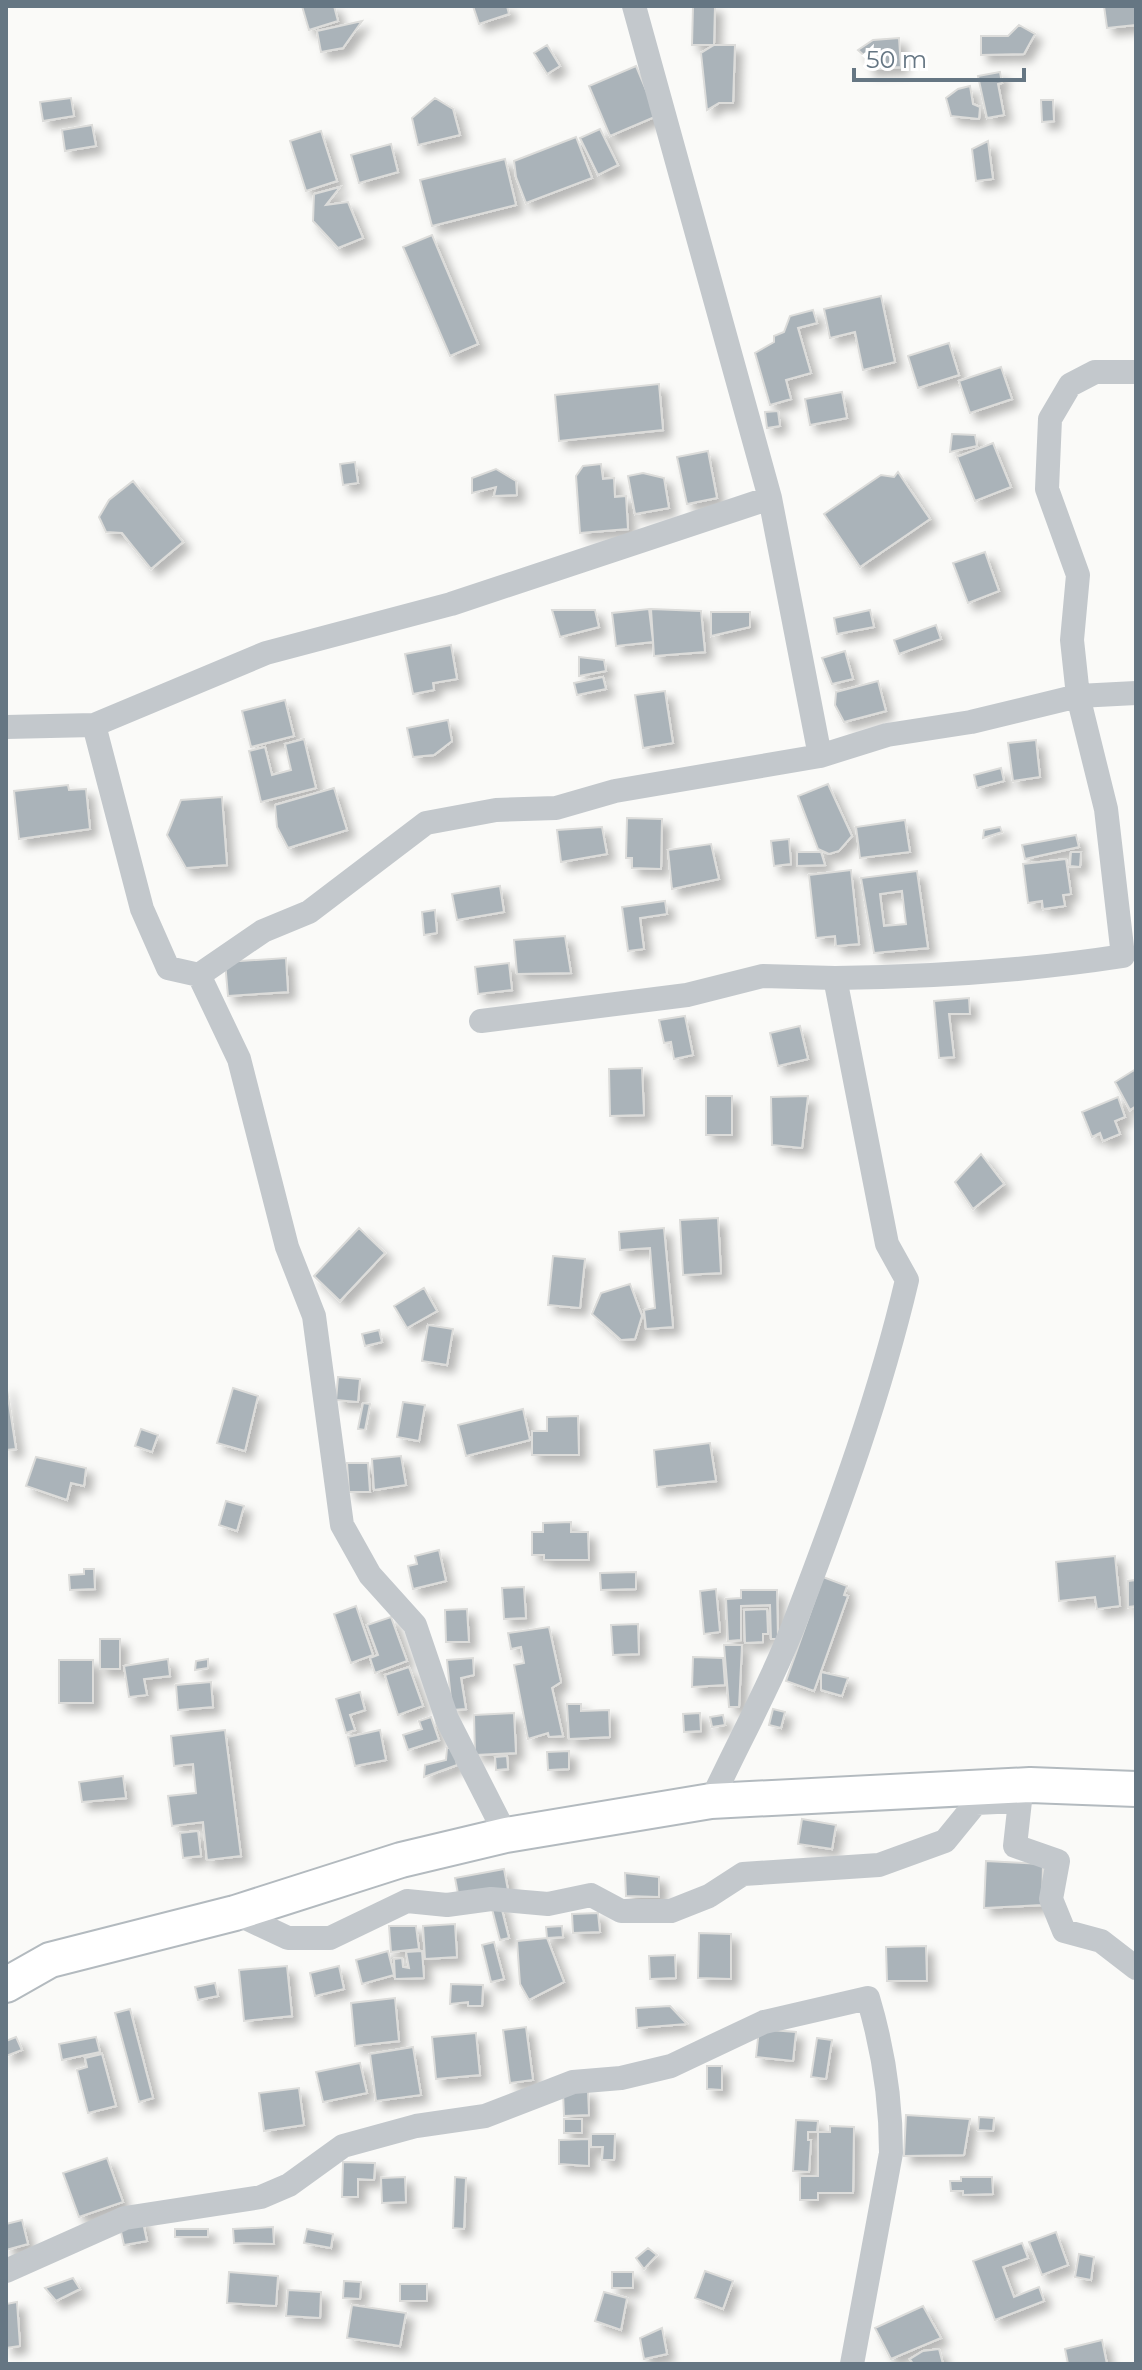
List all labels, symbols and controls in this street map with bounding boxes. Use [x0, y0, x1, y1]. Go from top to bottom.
scale bar [854, 32, 1024, 82]
text: 50 m [866, 45, 927, 74]

